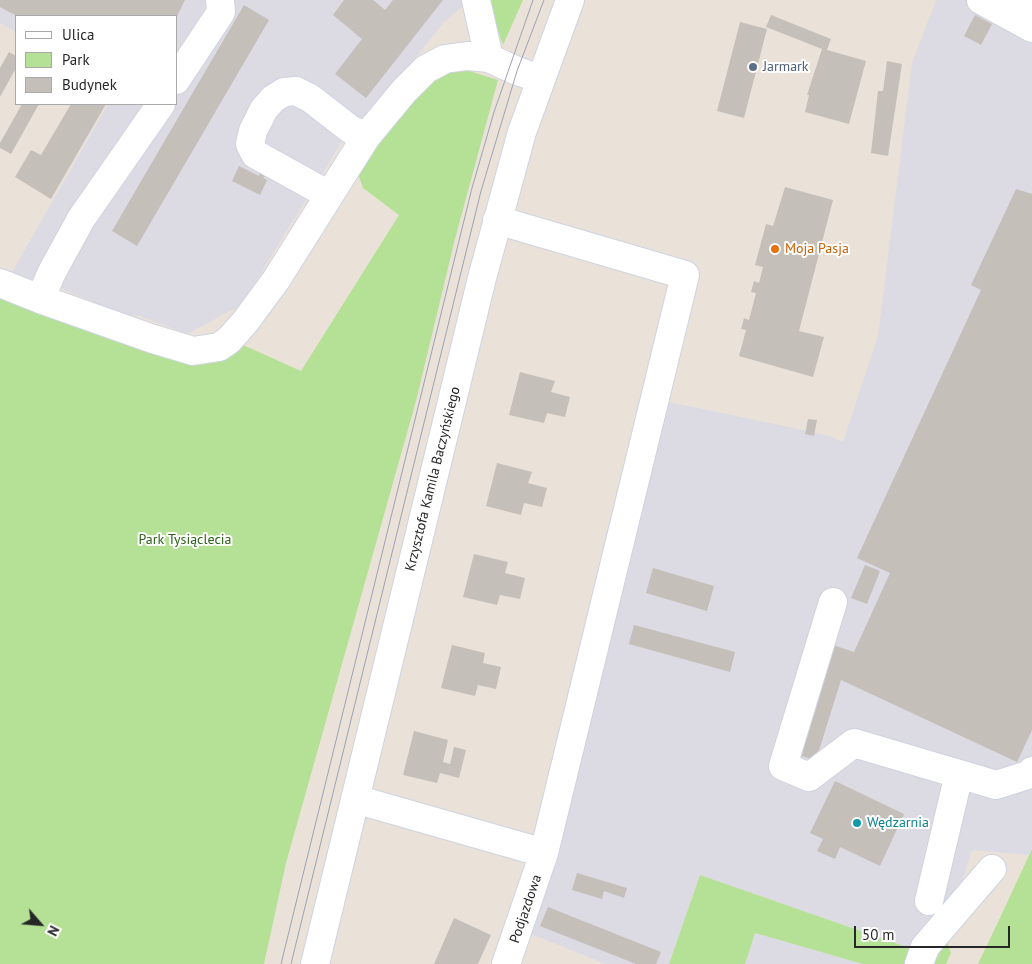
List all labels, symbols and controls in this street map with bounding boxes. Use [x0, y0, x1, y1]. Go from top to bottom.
legend [15, 15, 178, 105]
text: Ulica [62, 25, 94, 44]
text: Park [62, 50, 90, 69]
place label: Jarmark [763, 59, 809, 75]
marker: Jarmark [747, 61, 759, 73]
text: Budynek [62, 75, 117, 94]
place label: Moja Pasja [785, 241, 849, 257]
marker: Moja Pasja [769, 243, 781, 255]
street label: Krzysztofa Kamila Baczyńskiego [402, 385, 464, 573]
park label: Park Tysiąclecia [139, 532, 231, 548]
place label: Wędzarnia [867, 815, 929, 831]
marker: Wędzarnia [851, 817, 863, 829]
street label: Podjazdowa [506, 873, 546, 945]
north arrow [15, 899, 65, 949]
scale bar [857, 916, 1013, 948]
text: N [43, 923, 63, 939]
text: 50 m [862, 925, 895, 944]

